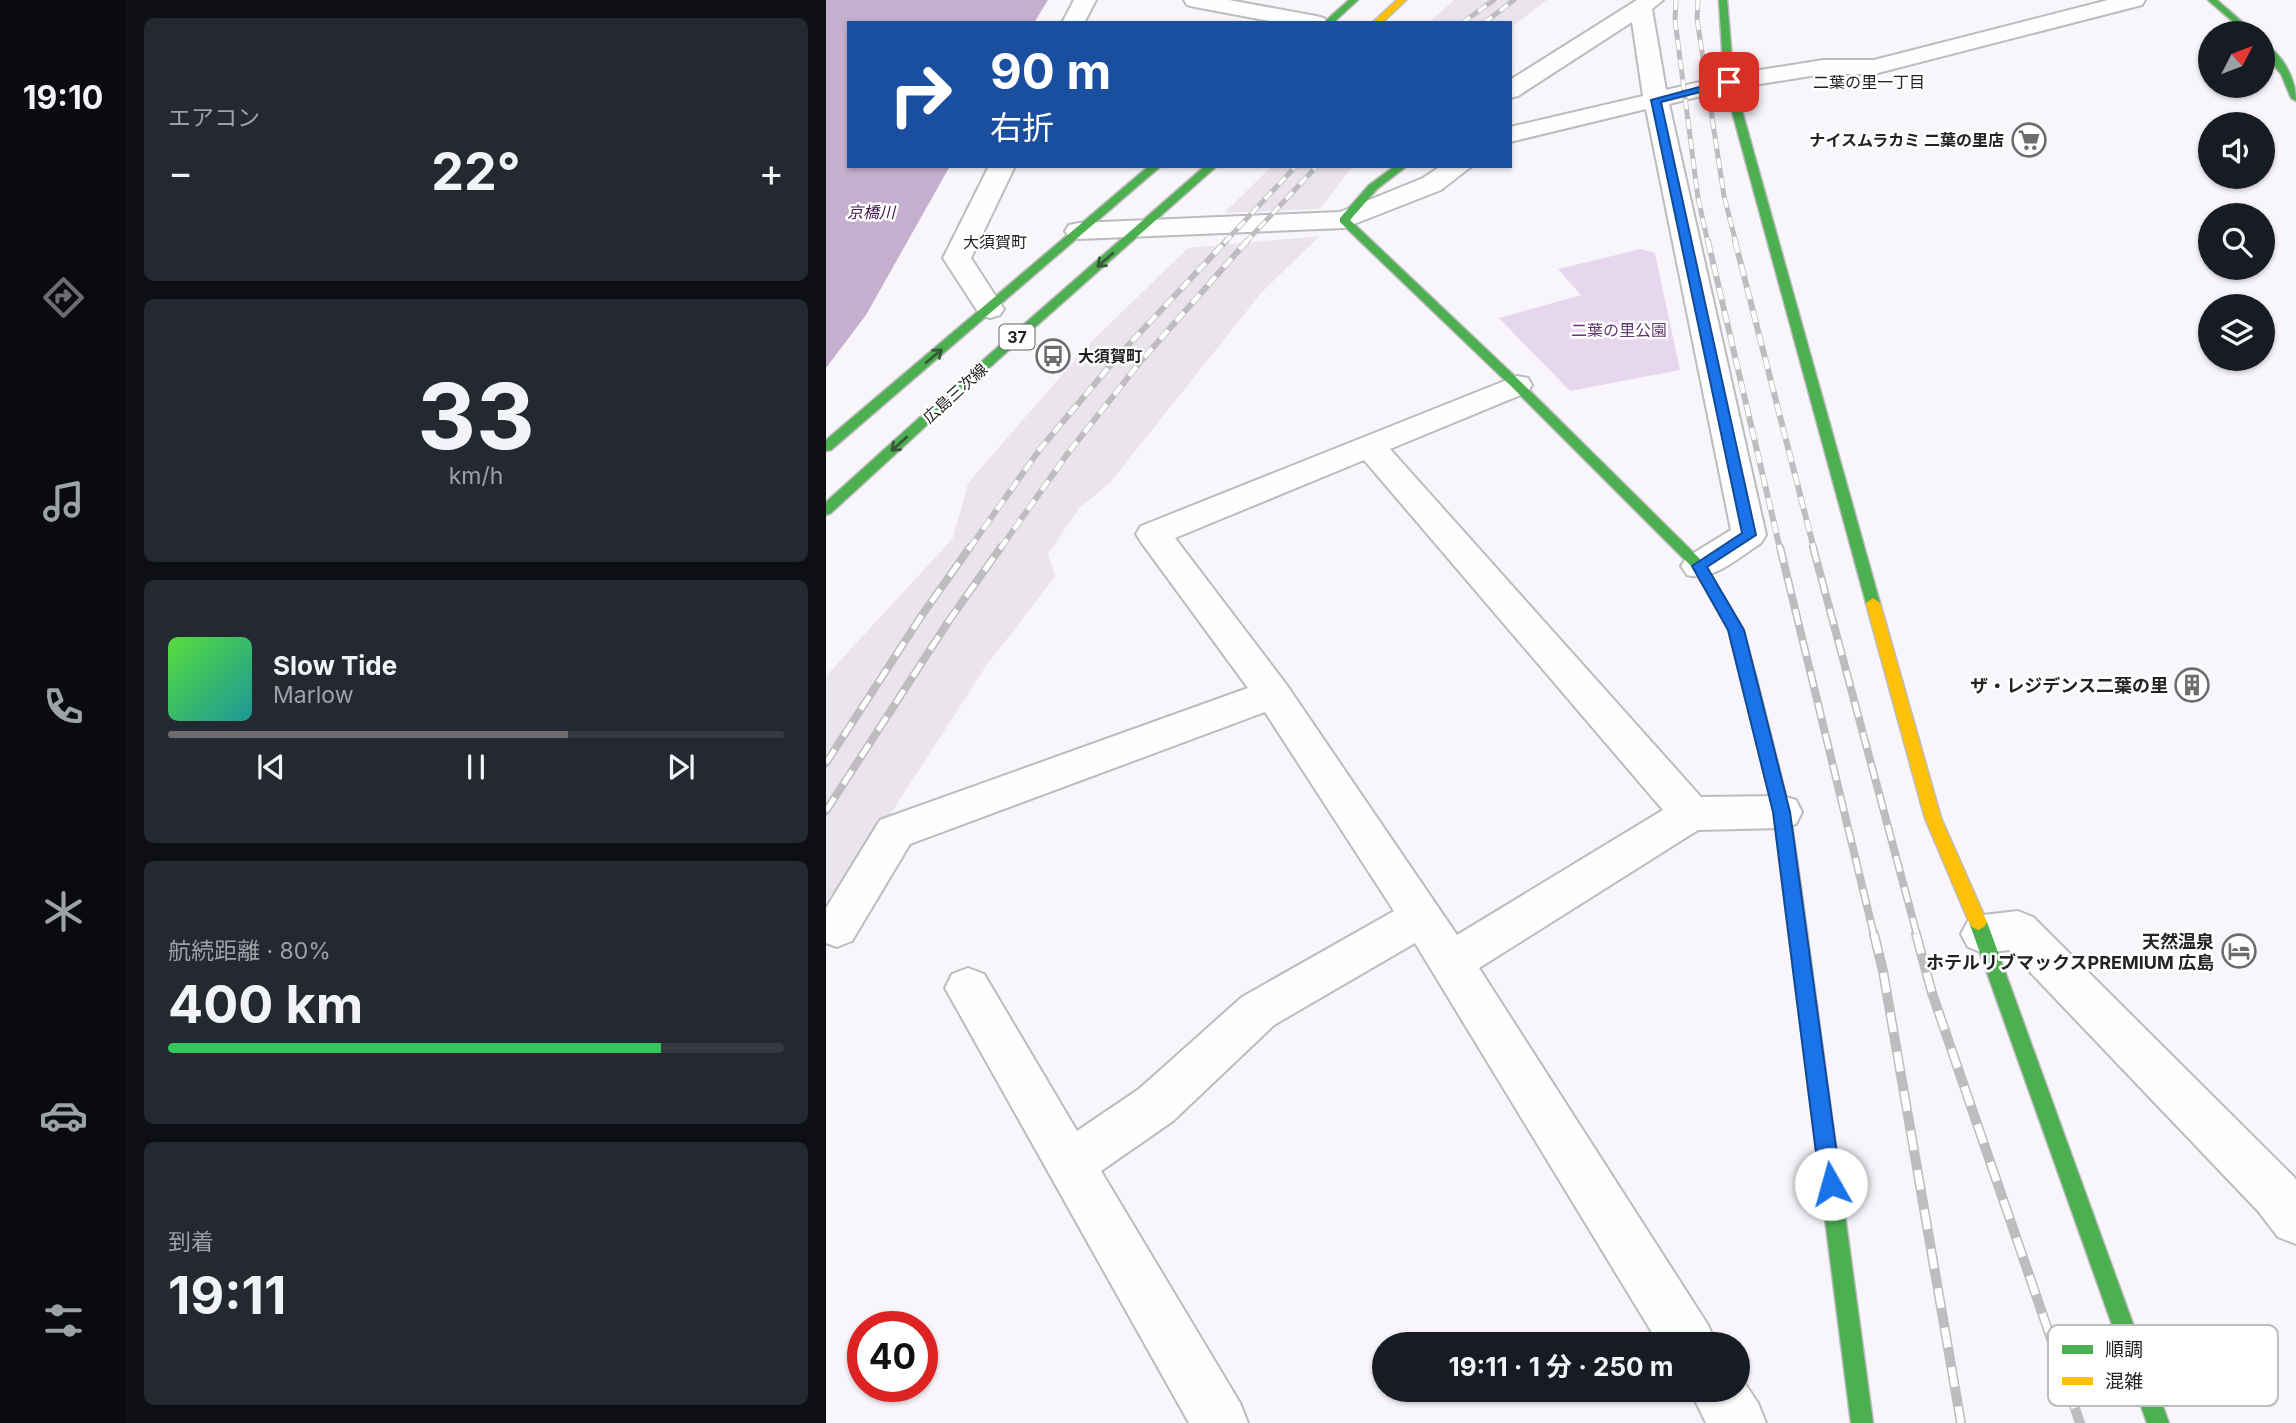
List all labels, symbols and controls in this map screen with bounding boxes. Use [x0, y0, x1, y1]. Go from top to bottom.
north arrow [2198, 21, 2275, 98]
map controls [2198, 21, 2275, 371]
text: 90 m [990, 42, 1111, 101]
icon: right [875, 49, 966, 140]
pin [1699, 52, 1759, 112]
icon: arrive [1710, 63, 1748, 101]
district label: 二葉の里一丁目 [1813, 72, 1925, 92]
text: 19:10 [23, 78, 103, 117]
text: エアコン [168, 104, 260, 132]
text: 右折 [990, 108, 1054, 147]
button: sound [2198, 112, 2275, 189]
supermarket icon: ナイスムラカミ 二葉の里店 [2010, 121, 2048, 159]
place label: ナイスムラカミ 二葉の里店 [1809, 130, 2004, 150]
text: 22° [431, 140, 521, 203]
text: − [168, 149, 193, 195]
text: + [759, 149, 784, 195]
water label: 京橋川 [847, 202, 897, 222]
button: search [2198, 203, 2275, 280]
district label: 大須賀町 [963, 232, 1027, 252]
one-way arrow [1097, 251, 1114, 268]
icon: directions [39, 273, 88, 322]
button: layers [2198, 294, 2275, 371]
park label: 二葉の里公園 [1571, 320, 1667, 340]
road number: 37 [1000, 324, 1034, 350]
bus stop icon: 大須賀町 [1034, 337, 1072, 375]
place label: 大須賀町 [1078, 346, 1142, 366]
one-way arrow [925, 348, 943, 363]
street label: 広島三次線 [919, 359, 991, 427]
text: 33 [417, 361, 535, 471]
one-way arrow [890, 436, 908, 452]
text: km/h [449, 462, 503, 490]
icon: music [39, 477, 88, 526]
text: Slow Tide [273, 650, 397, 681]
building icon: ザ・レジデンス二葉の里 [2173, 666, 2211, 704]
place label: ザ・レジデンス二葉の里 [1970, 675, 2168, 696]
text: Marlow [273, 681, 353, 709]
icon: phone [39, 682, 88, 731]
icon: previous [252, 748, 290, 786]
icon: pause [457, 748, 495, 786]
icon: next [662, 748, 700, 786]
icon: climate [39, 887, 88, 936]
place label: 天然温泉 ホテルリブマックスPREMIUM 広島 [1926, 931, 2214, 973]
hotel icon: 天然温泉 ホテルリブマックスPREMIUM 広島 [2220, 932, 2258, 970]
text: 航続距離 · 80% [168, 937, 331, 965]
text: 400 km [168, 973, 363, 1036]
icon: car [39, 1091, 88, 1140]
position arrow [1794, 1147, 1868, 1221]
text: 到着 [168, 1228, 214, 1256]
text: 19:11 [168, 1264, 286, 1327]
icon: filters [39, 1296, 88, 1345]
speed limit sign: 40 [847, 1311, 938, 1402]
legend [2048, 1325, 2278, 1406]
text: 順調 [2105, 1338, 2143, 1361]
text: 19:11 · 1 分 · 250 m [1449, 1351, 1673, 1382]
text: 混雑 [2105, 1370, 2143, 1393]

